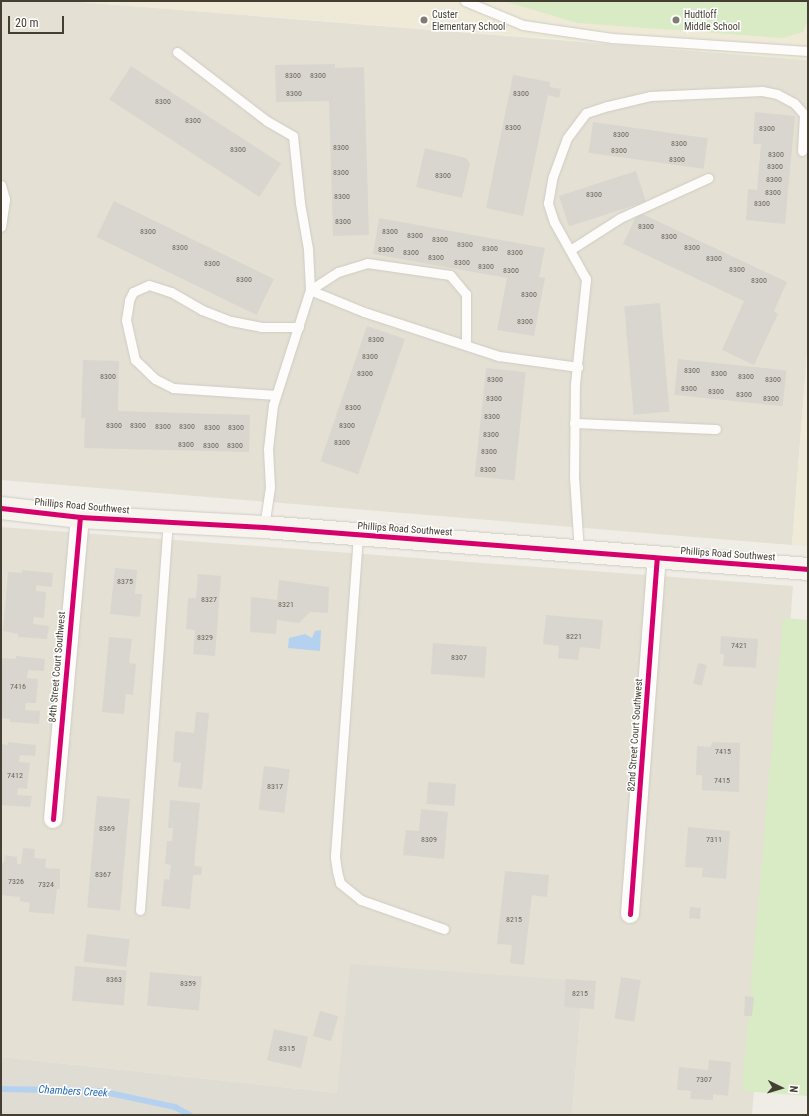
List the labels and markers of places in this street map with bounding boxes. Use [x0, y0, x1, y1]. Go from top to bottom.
place label: Custer Elementary School [432, 8, 505, 32]
place label: Hudtloff Middle School [684, 8, 740, 32]
marker: Custer Elementary School [419, 15, 429, 25]
marker: Hudtloff Middle School [671, 15, 681, 25]

